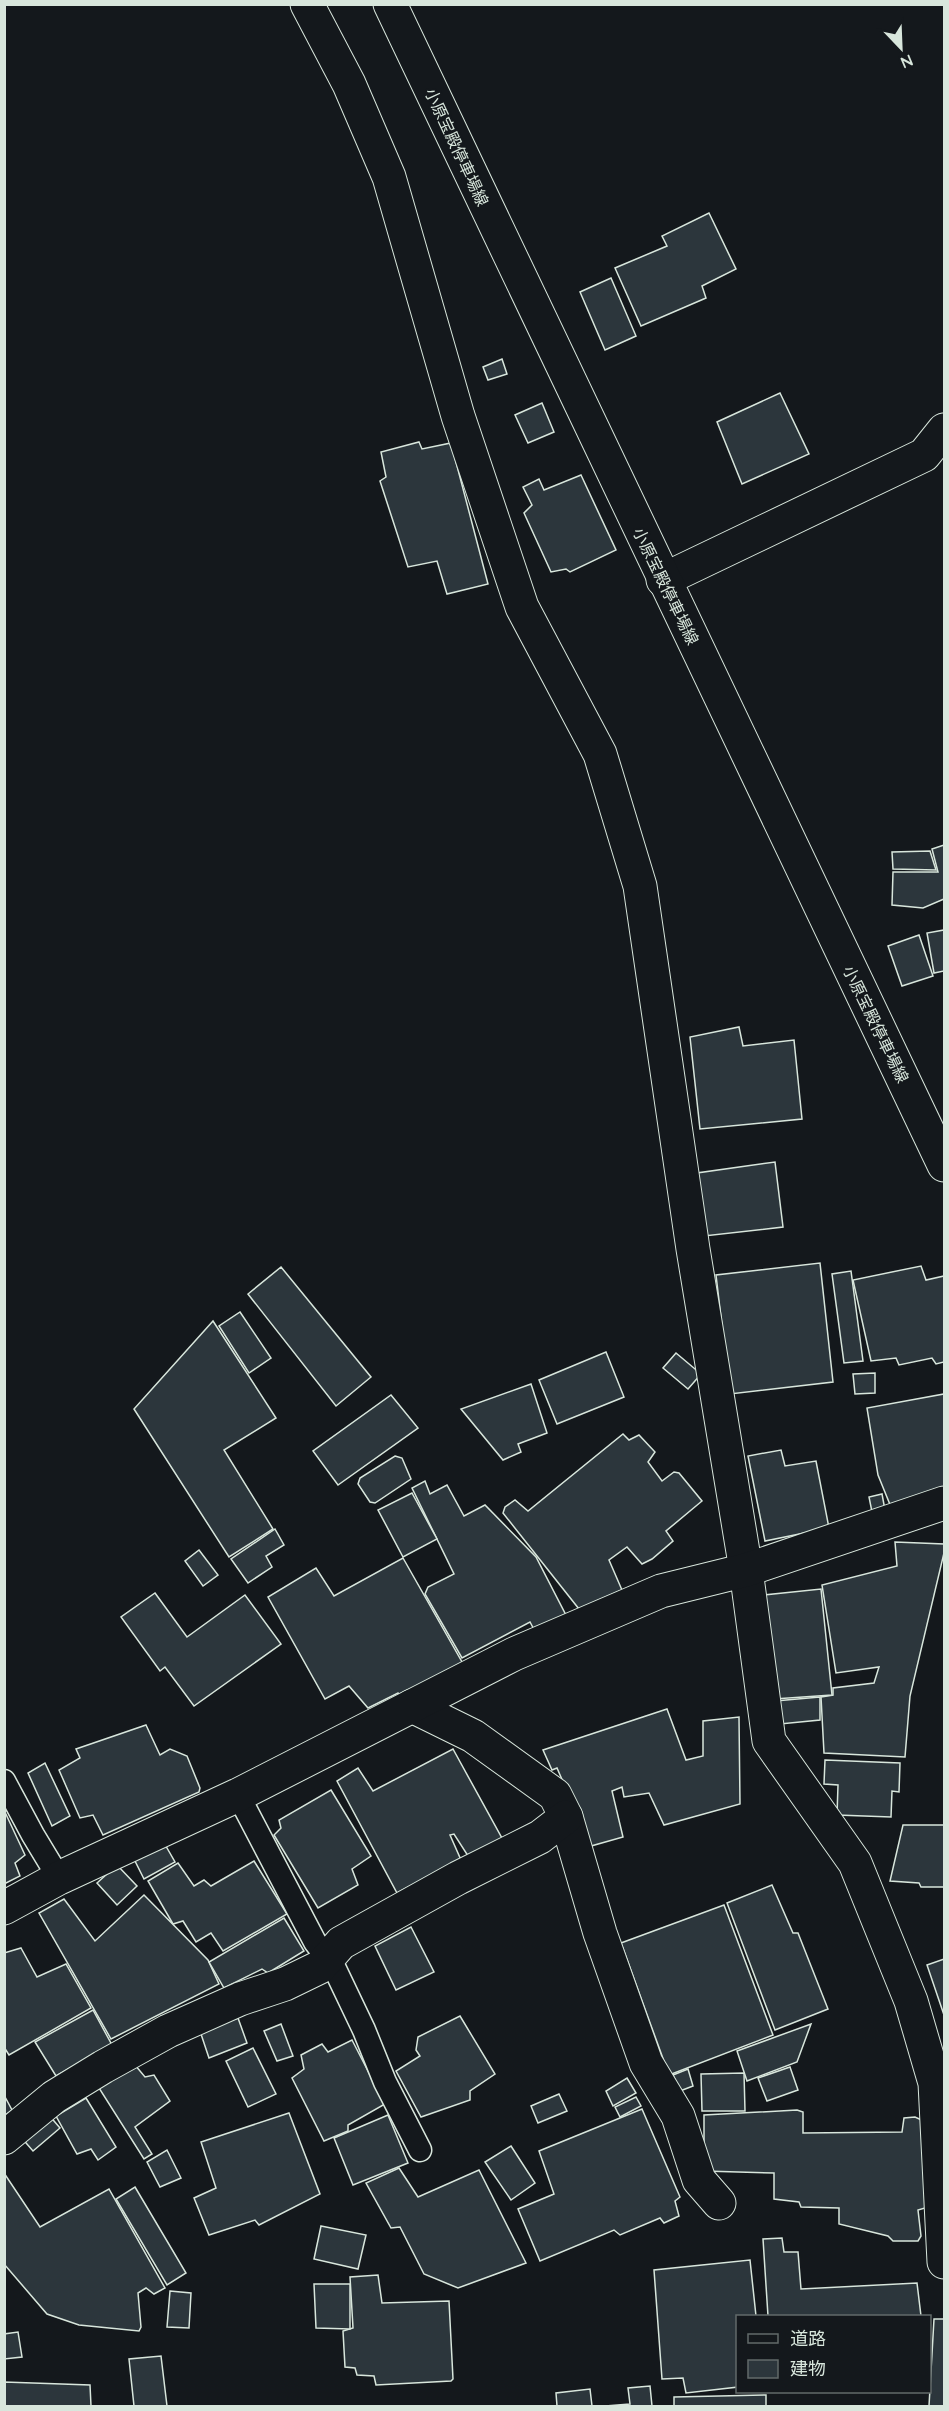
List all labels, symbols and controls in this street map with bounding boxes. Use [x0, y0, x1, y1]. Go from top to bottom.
north arrow [871, 18, 931, 78]
text: N [898, 50, 916, 73]
street label: 小原宝殿停車場線 [421, 85, 493, 209]
street label: 小原宝殿停車場線 [629, 524, 703, 648]
street label: 小原宝殿停車場線 [839, 962, 913, 1086]
legend [736, 2315, 931, 2393]
text: 道路 [790, 2327, 826, 2350]
text: 建物 [790, 2357, 826, 2380]

